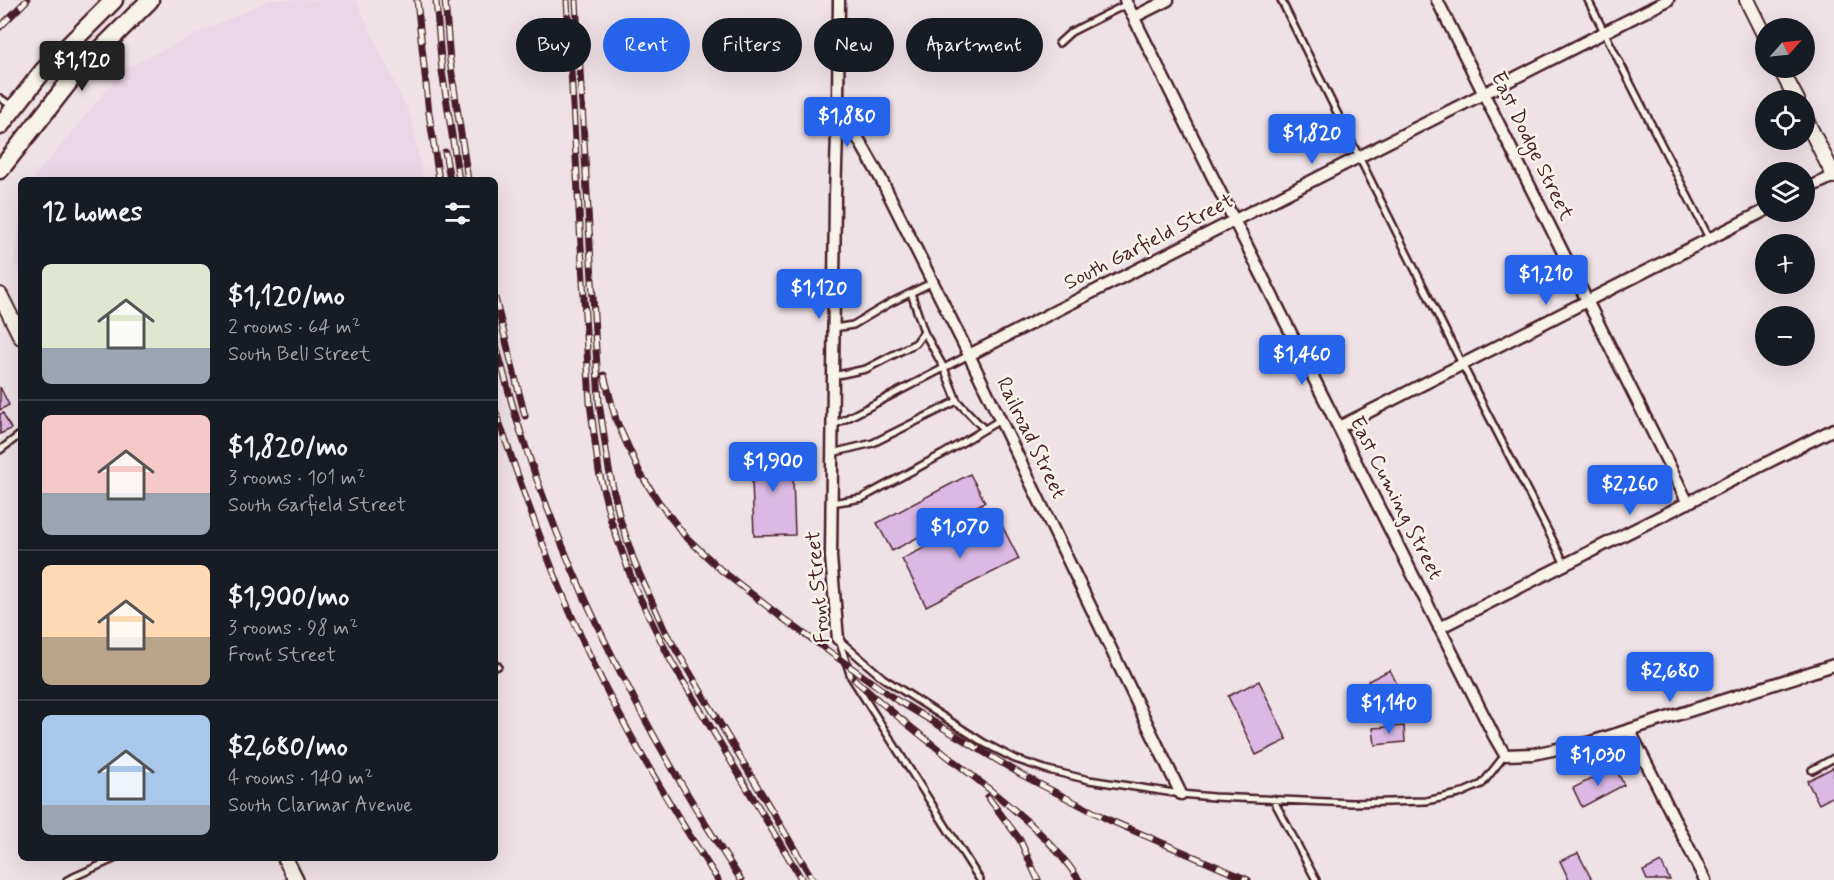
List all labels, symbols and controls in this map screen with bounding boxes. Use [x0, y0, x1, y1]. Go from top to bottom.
chip: Buy [516, 18, 591, 72]
chip: Rent [603, 18, 690, 72]
chip: Filters [702, 18, 802, 72]
chip: New [814, 18, 894, 72]
chip: Apartment [906, 18, 1043, 72]
north arrow [1755, 18, 1815, 78]
map controls [1755, 18, 1815, 366]
pin: $1,120 [33, 41, 131, 92]
text: $1,120 [54, 47, 110, 74]
street label: East Dodge Street [1483, 67, 1581, 226]
button: locate [1755, 90, 1815, 150]
pin: $1,880 [798, 97, 896, 148]
text: $1,880 [818, 103, 876, 130]
pin: $1,820 [1263, 114, 1361, 165]
text: $1,820 [1282, 120, 1342, 147]
button: layers [1755, 162, 1815, 222]
street label: South Garfield Street [1059, 187, 1239, 297]
text: 12 homes [42, 196, 142, 230]
icon: filters [441, 197, 474, 230]
button: + [1755, 234, 1815, 294]
pin: $1,210 [1497, 255, 1595, 306]
text: $1,210 [1519, 261, 1573, 288]
pin: $1,120 [770, 269, 868, 320]
text: $1,120 [791, 275, 847, 302]
text: $1,120/mo [228, 280, 345, 314]
icon: home [90, 288, 162, 360]
button: − [1755, 306, 1815, 366]
text: 2 rooms · 64 m² [228, 314, 361, 341]
pin: $1,460 [1253, 335, 1351, 386]
text: South Bell Street [228, 341, 371, 368]
text: $1,460 [1273, 341, 1331, 368]
street label: Railroad Street [989, 372, 1073, 504]
street label: East Cuming Street [1343, 411, 1449, 585]
text: $1,820/mo [228, 431, 348, 465]
icon: home [90, 439, 162, 511]
pin: $1,900 [724, 442, 822, 493]
text: $1,900 [743, 448, 803, 475]
text: 3 rooms · 101 m² [228, 465, 366, 492]
pin: $2,260 [1581, 465, 1679, 516]
text: $2,260 [1601, 471, 1659, 498]
text: South Garfield Street [228, 492, 406, 519]
pin: $1,070 [911, 508, 1009, 559]
text: $1,070 [931, 514, 989, 541]
street label: Front Street [799, 529, 837, 645]
text: $1,900/mo [228, 581, 349, 615]
icon: home [90, 589, 162, 661]
text: 3 rooms · 98 m² [228, 615, 358, 642]
text: Front Street [228, 642, 336, 669]
pin: $2,680 [1621, 652, 1719, 703]
text: $2,680 [1641, 658, 1699, 685]
pin: $1,140 [1340, 684, 1438, 735]
text: $1,140 [1361, 690, 1417, 717]
text: $2,680/mo [228, 731, 348, 765]
pin: $1,030 [1549, 736, 1647, 787]
icon: home [90, 739, 162, 811]
text: $1,030 [1570, 742, 1626, 769]
text: 4 rooms · 140 m² [228, 765, 373, 792]
text: South Clarmar Avenue [228, 792, 413, 819]

